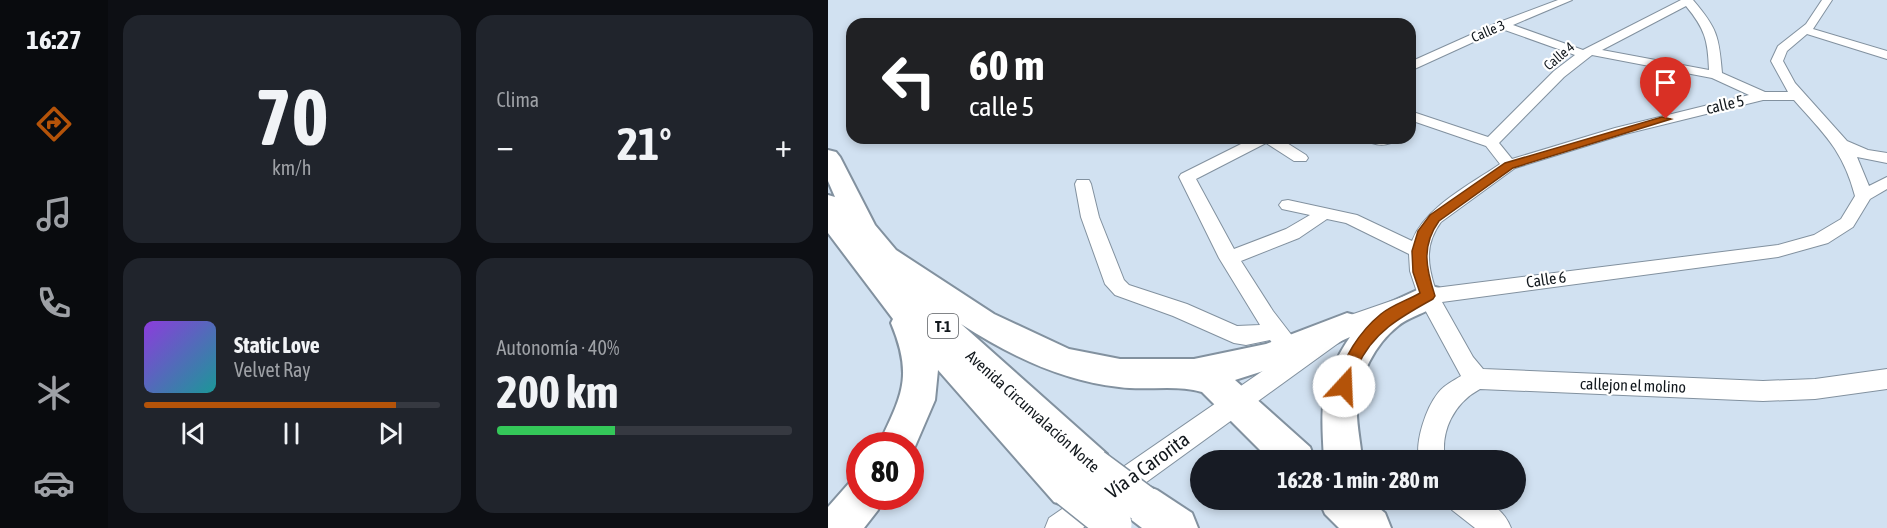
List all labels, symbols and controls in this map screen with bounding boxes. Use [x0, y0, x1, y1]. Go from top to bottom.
street label: Calle 3 [1469, 17, 1507, 45]
text: 16:27 [26, 24, 82, 55]
street label: Calle 4 [1540, 38, 1578, 73]
text: 60 m [969, 41, 1044, 89]
icon: left [870, 42, 948, 120]
pin [1640, 57, 1691, 119]
icon: arrive [1649, 66, 1682, 99]
text: 70 [255, 72, 328, 162]
text: Clima [497, 88, 539, 111]
text: calle 5 [969, 91, 1034, 122]
street label: calle 5 [1704, 91, 1746, 117]
icon: directions [33, 103, 75, 145]
text: 21° [617, 118, 672, 170]
text: − [497, 126, 514, 164]
text: + [775, 126, 792, 164]
text: km/h [272, 156, 312, 179]
icon: music [33, 193, 75, 235]
street label: Calle 6 [1525, 267, 1567, 291]
icon: phone [33, 282, 75, 324]
road number: T-1 [928, 314, 958, 338]
text: Static Love [234, 332, 320, 358]
text: Autonomía · 40% [497, 336, 619, 359]
street label: Avenida Circunvalación Norte [963, 346, 1103, 476]
position arrow [1312, 354, 1376, 418]
text: Velvet Ray [234, 358, 311, 381]
text: 200 km [497, 366, 618, 418]
icon: climate [33, 372, 75, 414]
street label: callejon el molino [1580, 374, 1686, 397]
icon: previous [177, 417, 210, 450]
icon: pause [275, 417, 308, 450]
icon: next [374, 417, 407, 450]
street label: Vía a Carorita [1101, 427, 1193, 503]
speed limit sign: 80 [846, 432, 924, 510]
icon: car [33, 462, 75, 504]
text: 16:28 · 1 min · 280 m [1277, 467, 1439, 493]

